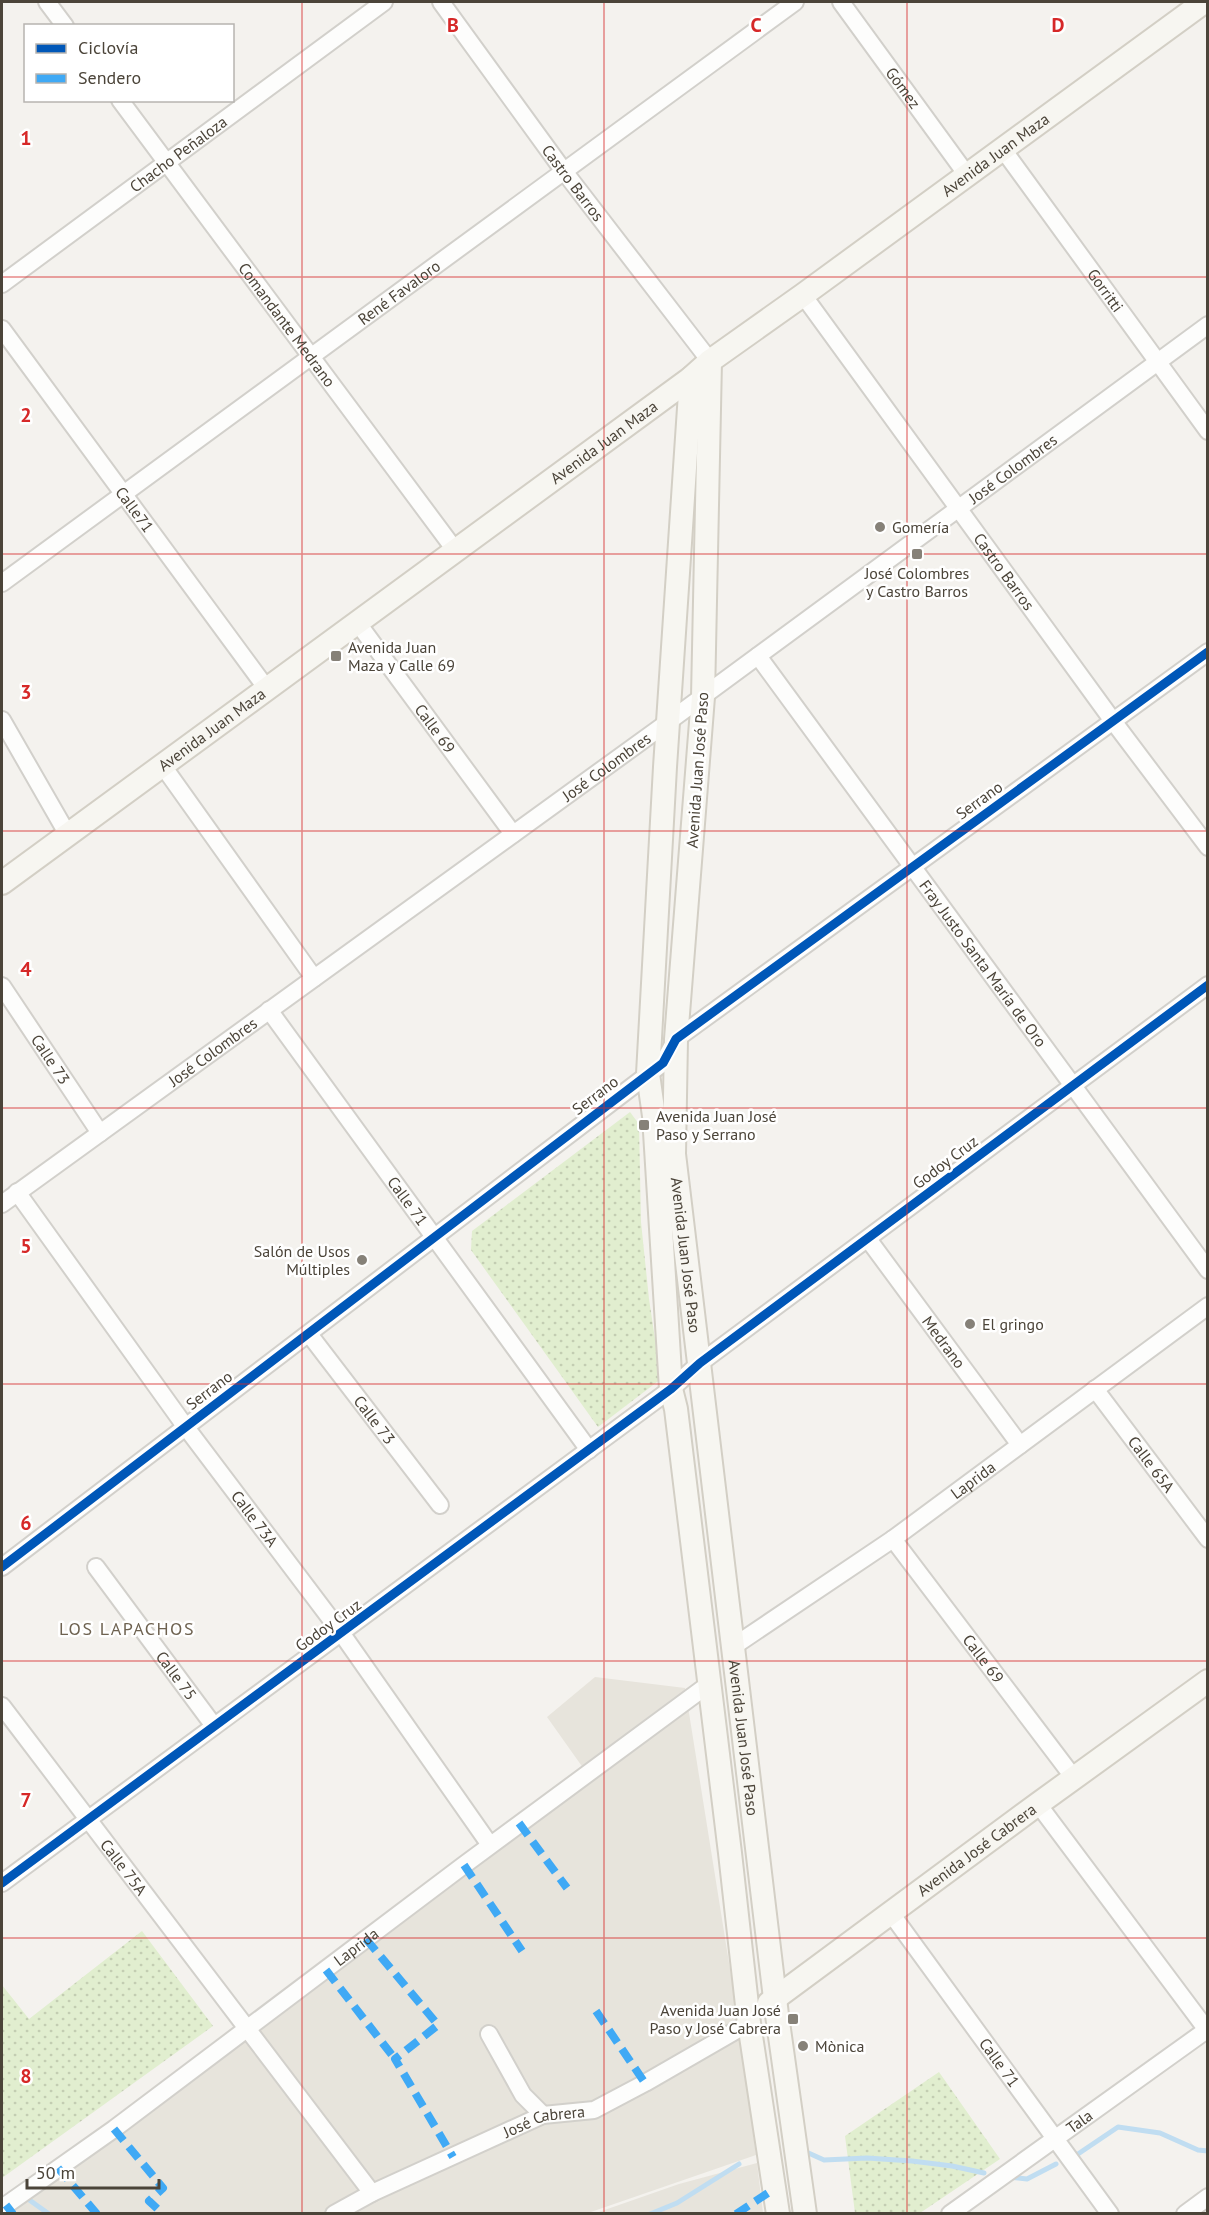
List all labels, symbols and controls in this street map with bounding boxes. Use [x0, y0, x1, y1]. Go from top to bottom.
text: B [447, 12, 459, 38]
text: C [750, 12, 762, 38]
text: D [1052, 12, 1065, 38]
legend [24, 24, 234, 102]
text: Ciclovía [78, 36, 138, 59]
street label: Gómez [882, 63, 925, 112]
text: Sendero [78, 66, 141, 89]
street label: Avenida Juan Maza [938, 109, 1053, 200]
street label: Chacho Peñaloza [126, 111, 231, 196]
text: 1 [20, 125, 32, 151]
street label: Castro Barros [538, 141, 609, 225]
street label: René Favaloro [354, 255, 444, 329]
street label: Comandante Medrano [234, 258, 340, 391]
street label: Gorritti [1083, 265, 1128, 316]
street label: Avenida Juan Maza [546, 396, 661, 488]
text: 2 [20, 402, 32, 428]
street label: José Colombres [964, 429, 1061, 508]
street label: Calle71 [111, 483, 158, 536]
place label: Gomería [892, 517, 949, 537]
marker: Gomería [873, 520, 887, 534]
street label: Castro Barros [969, 529, 1039, 614]
marker: José Colombres y Castro Barros [910, 547, 924, 561]
place label: José Colombres y Castro Barros [864, 563, 970, 601]
place label: Avenida Juan Maza y Calle 69 [348, 637, 455, 675]
marker: Avenida Juan Maza y Calle 69 [329, 649, 343, 663]
text: 3 [20, 679, 32, 705]
street label: Avenida Juan Maza [154, 683, 269, 775]
street label: Avenida Juan José Paso [682, 691, 712, 849]
street label: Calle 69 [411, 700, 460, 757]
street label: José Colombres [557, 728, 655, 806]
street label: Serrano [952, 776, 1006, 824]
street label: Fray Justo Santa María de Oro [915, 876, 1051, 1051]
text: 4 [20, 956, 32, 982]
street label: José Colombres [163, 1013, 261, 1091]
street label: Calle 73 [27, 1030, 75, 1088]
street label: Serrano [568, 1071, 622, 1119]
place label: Avenida Juan José Paso y Serrano [656, 1106, 777, 1144]
marker: Avenida Juan José Paso y Serrano [637, 1118, 651, 1132]
street label: Godoy Cruz [908, 1131, 982, 1193]
street label: Calle 71 [383, 1172, 432, 1229]
street label: Avenida Juan José Paso [667, 1176, 705, 1334]
text: 5 [20, 1233, 32, 1259]
place label: Salón de Usos Múltiples [254, 1241, 350, 1279]
marker: Salón de Usos Múltiples [355, 1253, 369, 1267]
street label: Medrano [918, 1312, 970, 1372]
place label: El gringo [982, 1314, 1044, 1334]
marker: El gringo [963, 1317, 977, 1331]
street label: Serrano [182, 1366, 236, 1414]
street label: Calle 73 [350, 1391, 400, 1448]
street label: Calle 65A [1124, 1432, 1180, 1497]
street label: Laprida [946, 1457, 999, 1503]
street label: Calle 73A [227, 1486, 283, 1551]
text: 6 [20, 1510, 32, 1536]
street label: Godoy Cruz [291, 1594, 365, 1656]
district label: LOS LAPACHOS [59, 1617, 195, 1640]
street label: Calle 69 [959, 1630, 1008, 1687]
street label: Calle 75 [152, 1647, 201, 1704]
street label: Avenida Juan José Paso [725, 1659, 763, 1817]
text: 7 [20, 1787, 32, 1813]
street label: Avenida José Cabrera [913, 1799, 1040, 1900]
street label: Calle 75A [96, 1835, 152, 1900]
street label: Laprida [330, 1923, 382, 1970]
place label: Avenida Juan José Paso y José Cabrera [649, 2000, 781, 2038]
marker: Avenida Juan José Paso y José Cabrera [786, 2012, 800, 2026]
street label: Calle 71 [975, 2034, 1024, 2091]
place label: Mònica [815, 2036, 864, 2056]
marker: Mònica [796, 2039, 810, 2053]
text: 8 [20, 2063, 32, 2089]
street label: José Cabrera [499, 2101, 586, 2142]
street label: Tala [1062, 2105, 1096, 2138]
scale bar [27, 2152, 159, 2190]
text: 50 m [36, 2161, 75, 2184]

